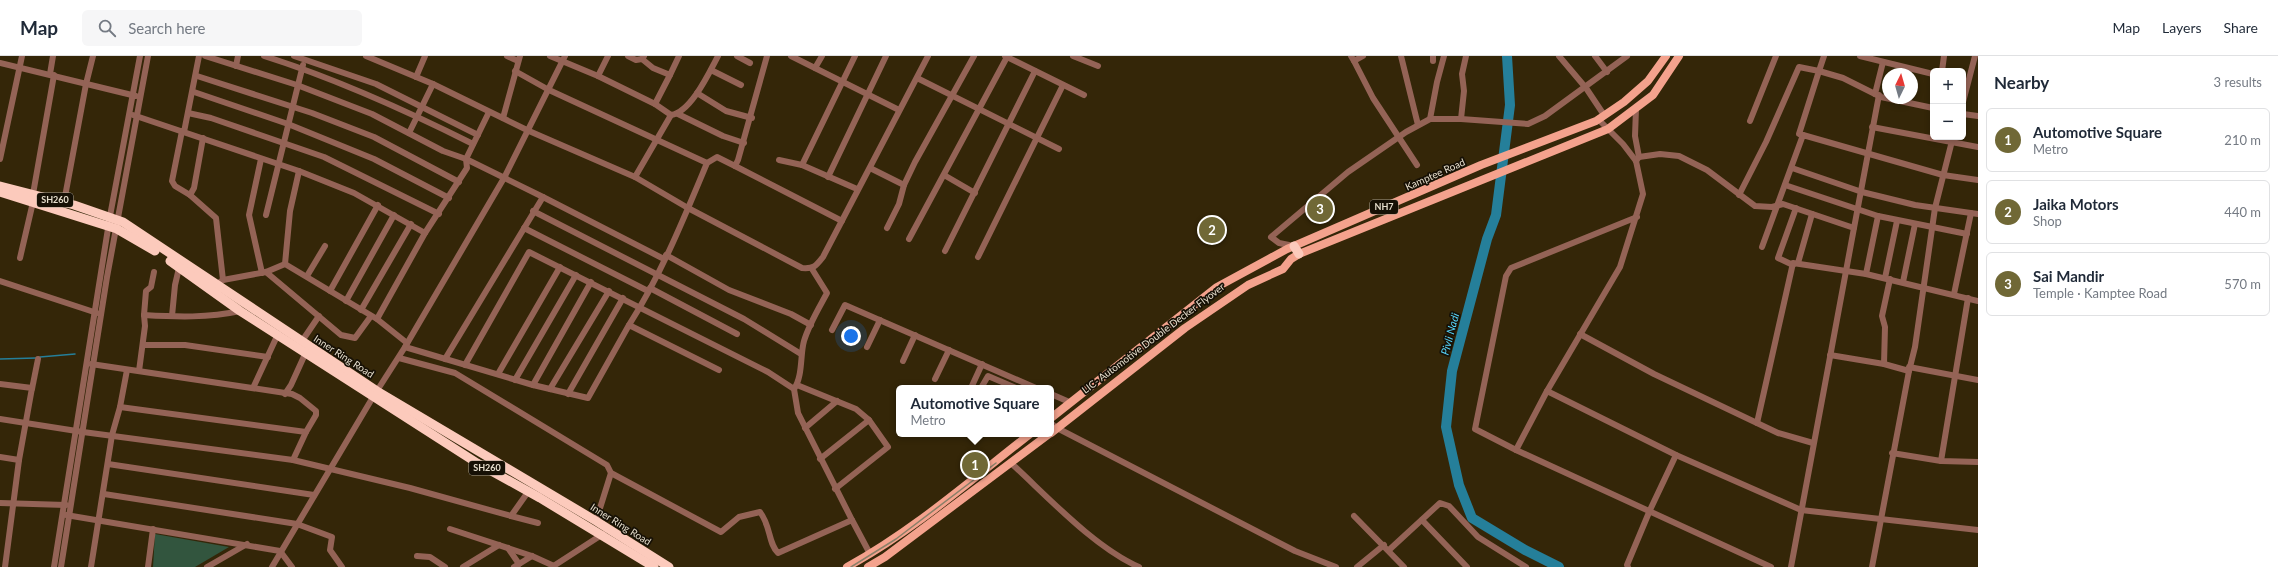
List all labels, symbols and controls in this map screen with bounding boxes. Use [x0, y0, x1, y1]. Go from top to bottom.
search box [82, 10, 362, 46]
text: Map [20, 16, 58, 39]
icon: search [96, 17, 118, 39]
text: Search here [128, 19, 206, 37]
text: Map [2112, 19, 2140, 36]
text: Layers [2162, 19, 2202, 36]
text: Share [2224, 19, 2258, 36]
north arrow [1882, 68, 1918, 104]
map controls [1930, 68, 1966, 140]
button: + [1930, 68, 1966, 104]
text: Nearby [1994, 72, 2049, 93]
text: 3 results [2214, 74, 2262, 90]
button: − [1930, 104, 1966, 140]
text: Automotive Square [2033, 123, 2162, 141]
text: 1 [2004, 132, 2012, 148]
text: 210 m [2224, 132, 2261, 148]
text: Metro [2033, 141, 2068, 157]
street label: Kamptee Road [1403, 155, 1467, 193]
road number: SH260 [37, 193, 73, 207]
pin: 3 [1307, 194, 1333, 224]
text: Jaika Motors [2033, 195, 2119, 213]
road number: NH7 [1370, 200, 1398, 214]
text: 2 [2004, 204, 2012, 220]
text: 440 m [2224, 204, 2261, 220]
text: Shop [2033, 213, 2062, 229]
pin: 2 [1199, 215, 1225, 245]
text: Sai Mandir [2033, 267, 2104, 285]
text: 3 [2004, 276, 2012, 292]
text: 570 m [2224, 276, 2261, 292]
street label: LIC- Automotive Double Decker Flyover [1079, 280, 1227, 396]
text: Temple · Kamptee Road [2033, 285, 2167, 301]
water label: Pivli Nadi [1438, 311, 1461, 356]
your location [841, 326, 861, 346]
street label: Inner Ring Road [312, 332, 376, 380]
popup [896, 385, 1054, 437]
text: Automotive Square [910, 394, 1040, 412]
text: Metro [910, 412, 946, 428]
pin: 1 [962, 450, 988, 480]
road number: SH260 [469, 461, 505, 475]
street label: Inner Ring Road [588, 501, 654, 547]

